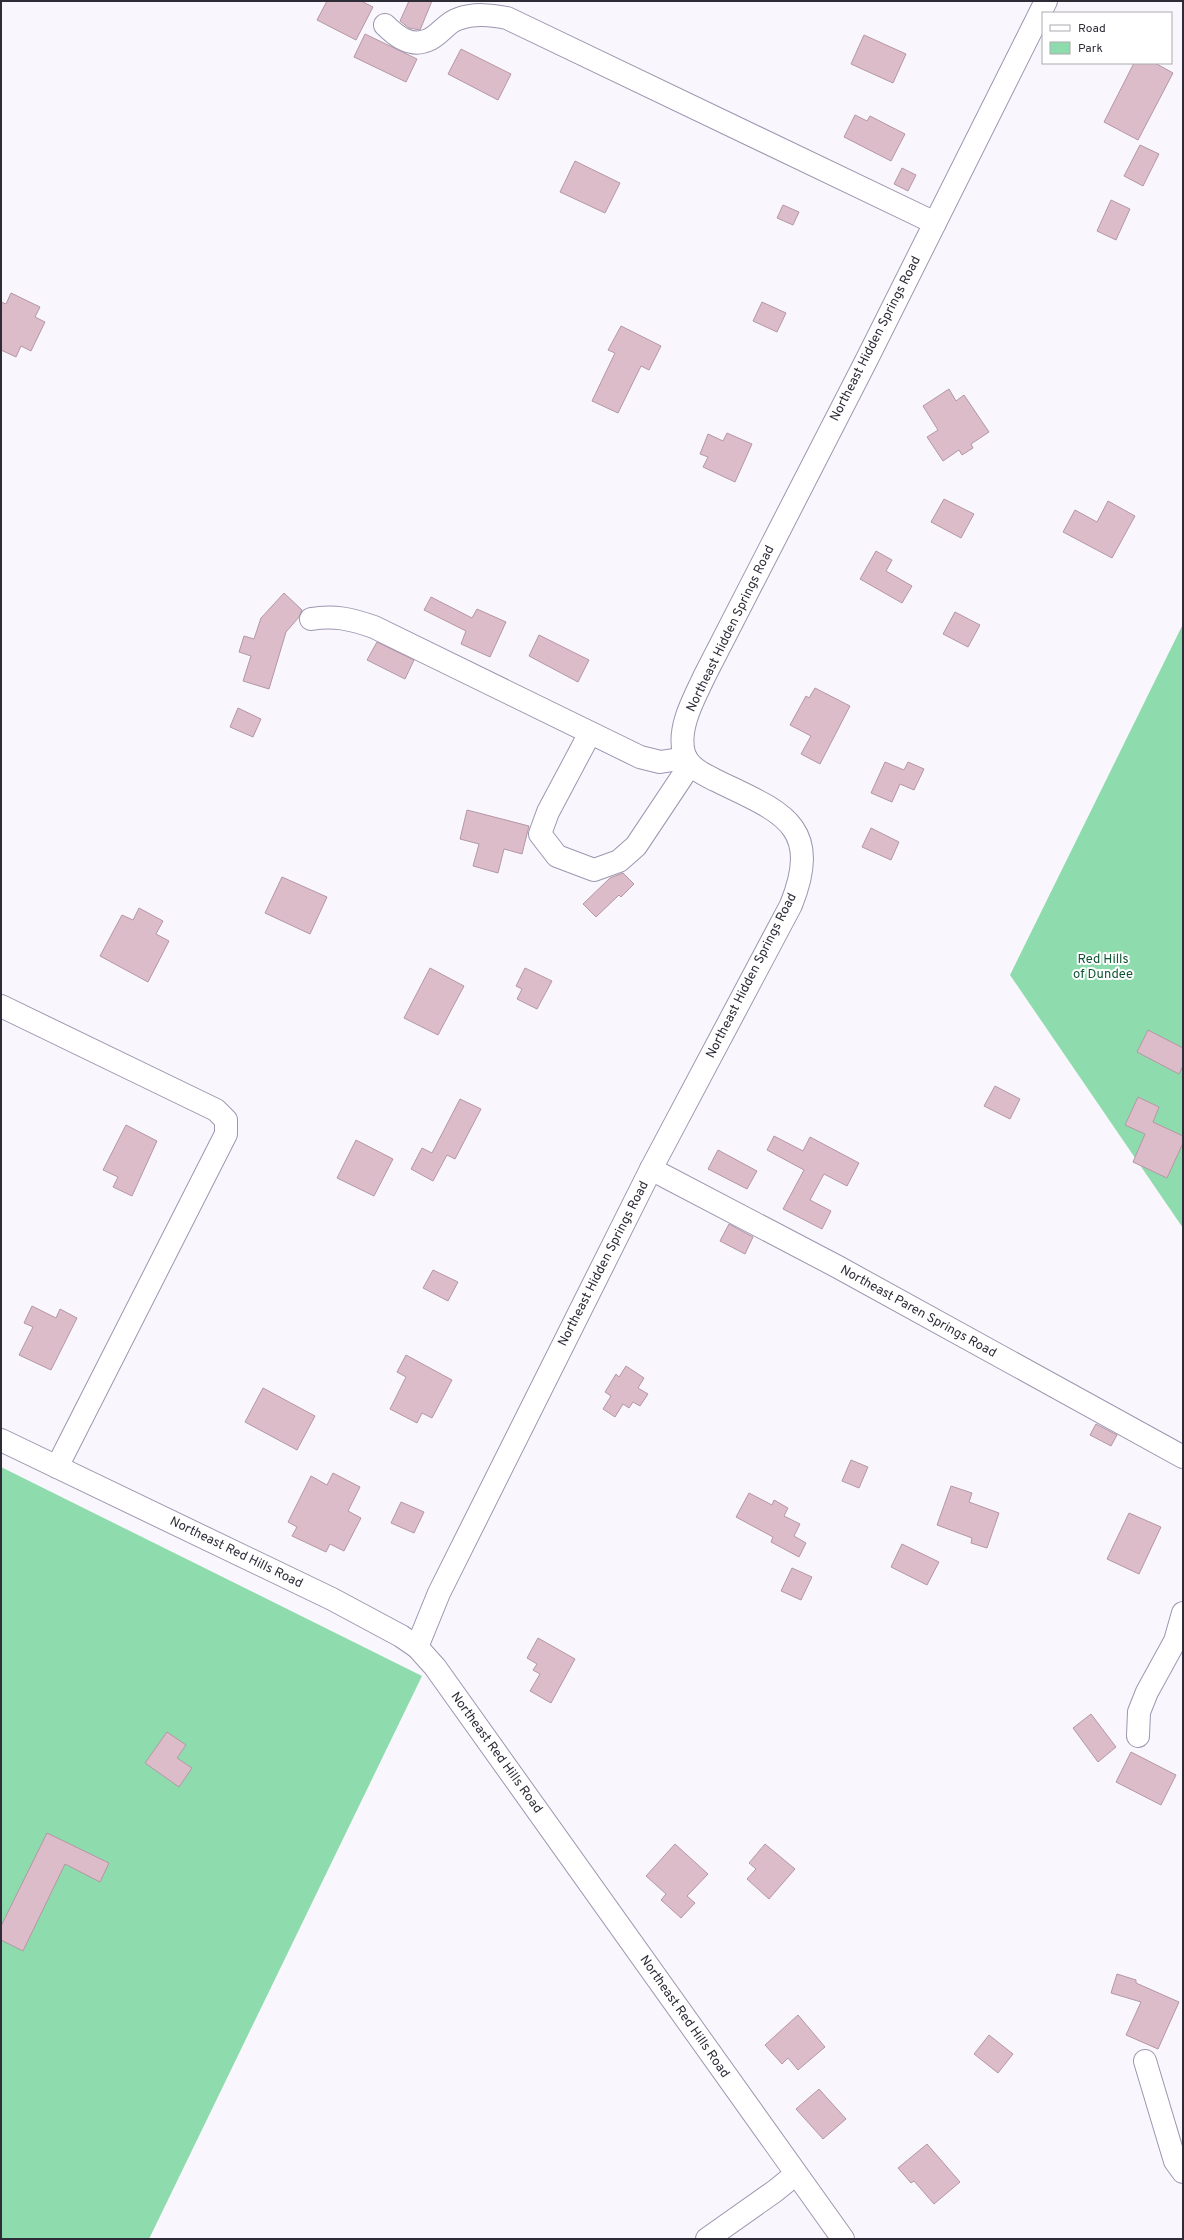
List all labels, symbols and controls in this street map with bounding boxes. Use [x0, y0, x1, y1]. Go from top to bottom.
legend [1042, 12, 1172, 64]
text: Road [1078, 21, 1106, 37]
text: Park [1078, 41, 1103, 57]
street label: Northeast Hidden Springs Road [827, 254, 925, 424]
street label: Northeast Hidden Springs Road [684, 543, 778, 715]
street label: Northeast Hidden Springs Road [703, 891, 801, 1061]
park label: Red Hills of Dundee [1073, 952, 1133, 983]
street label: Northeast Hidden Springs Road [555, 1179, 653, 1349]
street label: Northeast Paren Springs Road [837, 1262, 999, 1362]
street label: Northeast Red Hills Road [167, 1514, 305, 1592]
street label: Northeast Red Hills Road [447, 1689, 545, 1817]
street label: Northeast Red Hills Road [636, 1953, 732, 2081]

